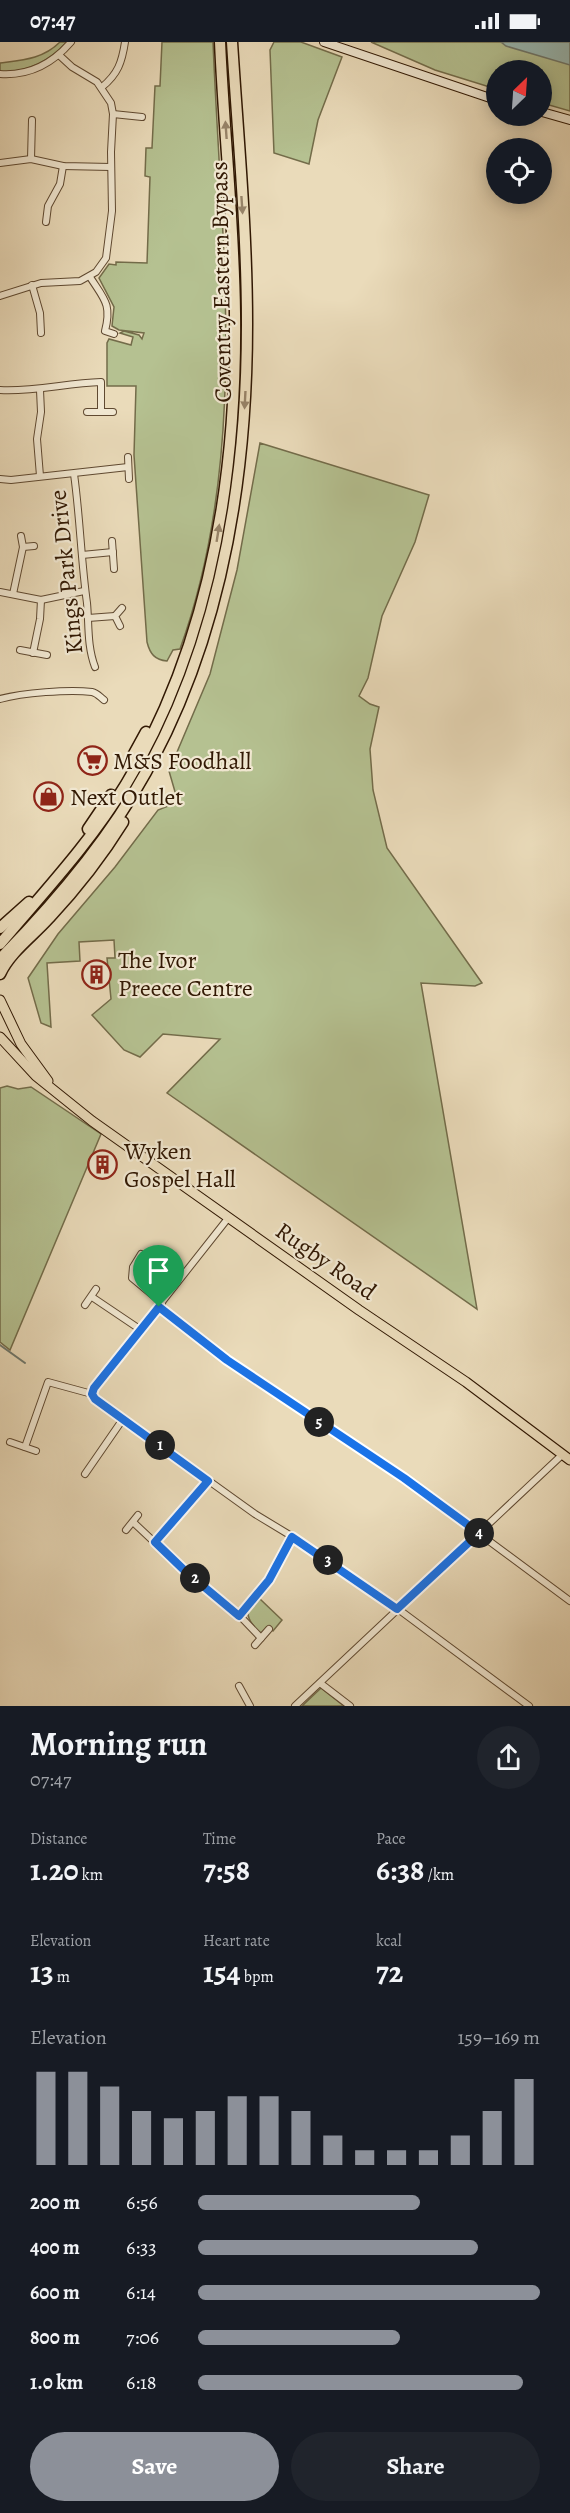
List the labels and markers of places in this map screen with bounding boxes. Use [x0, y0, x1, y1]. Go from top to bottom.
supermarket icon: M&S Foodhall [76, 745, 108, 777]
place label: M&S Foodhall [113, 745, 251, 777]
shop icon: Next Outlet [33, 781, 65, 813]
place label: Next Outlet [70, 781, 183, 813]
place label: The Ivor Preece Centre [118, 944, 253, 1004]
building icon: The Ivor Preece Centre [81, 958, 113, 990]
place label: Wyken Gospel Hall [123, 1135, 236, 1195]
building icon: Wyken Gospel Hall [87, 1149, 119, 1181]
pin [133, 1245, 184, 1307]
pin: 5 [304, 1407, 334, 1437]
pin: 1 [145, 1430, 175, 1460]
pin: 4 [464, 1518, 494, 1548]
pin: 3 [313, 1545, 343, 1575]
pin: 2 [180, 1563, 210, 1593]

